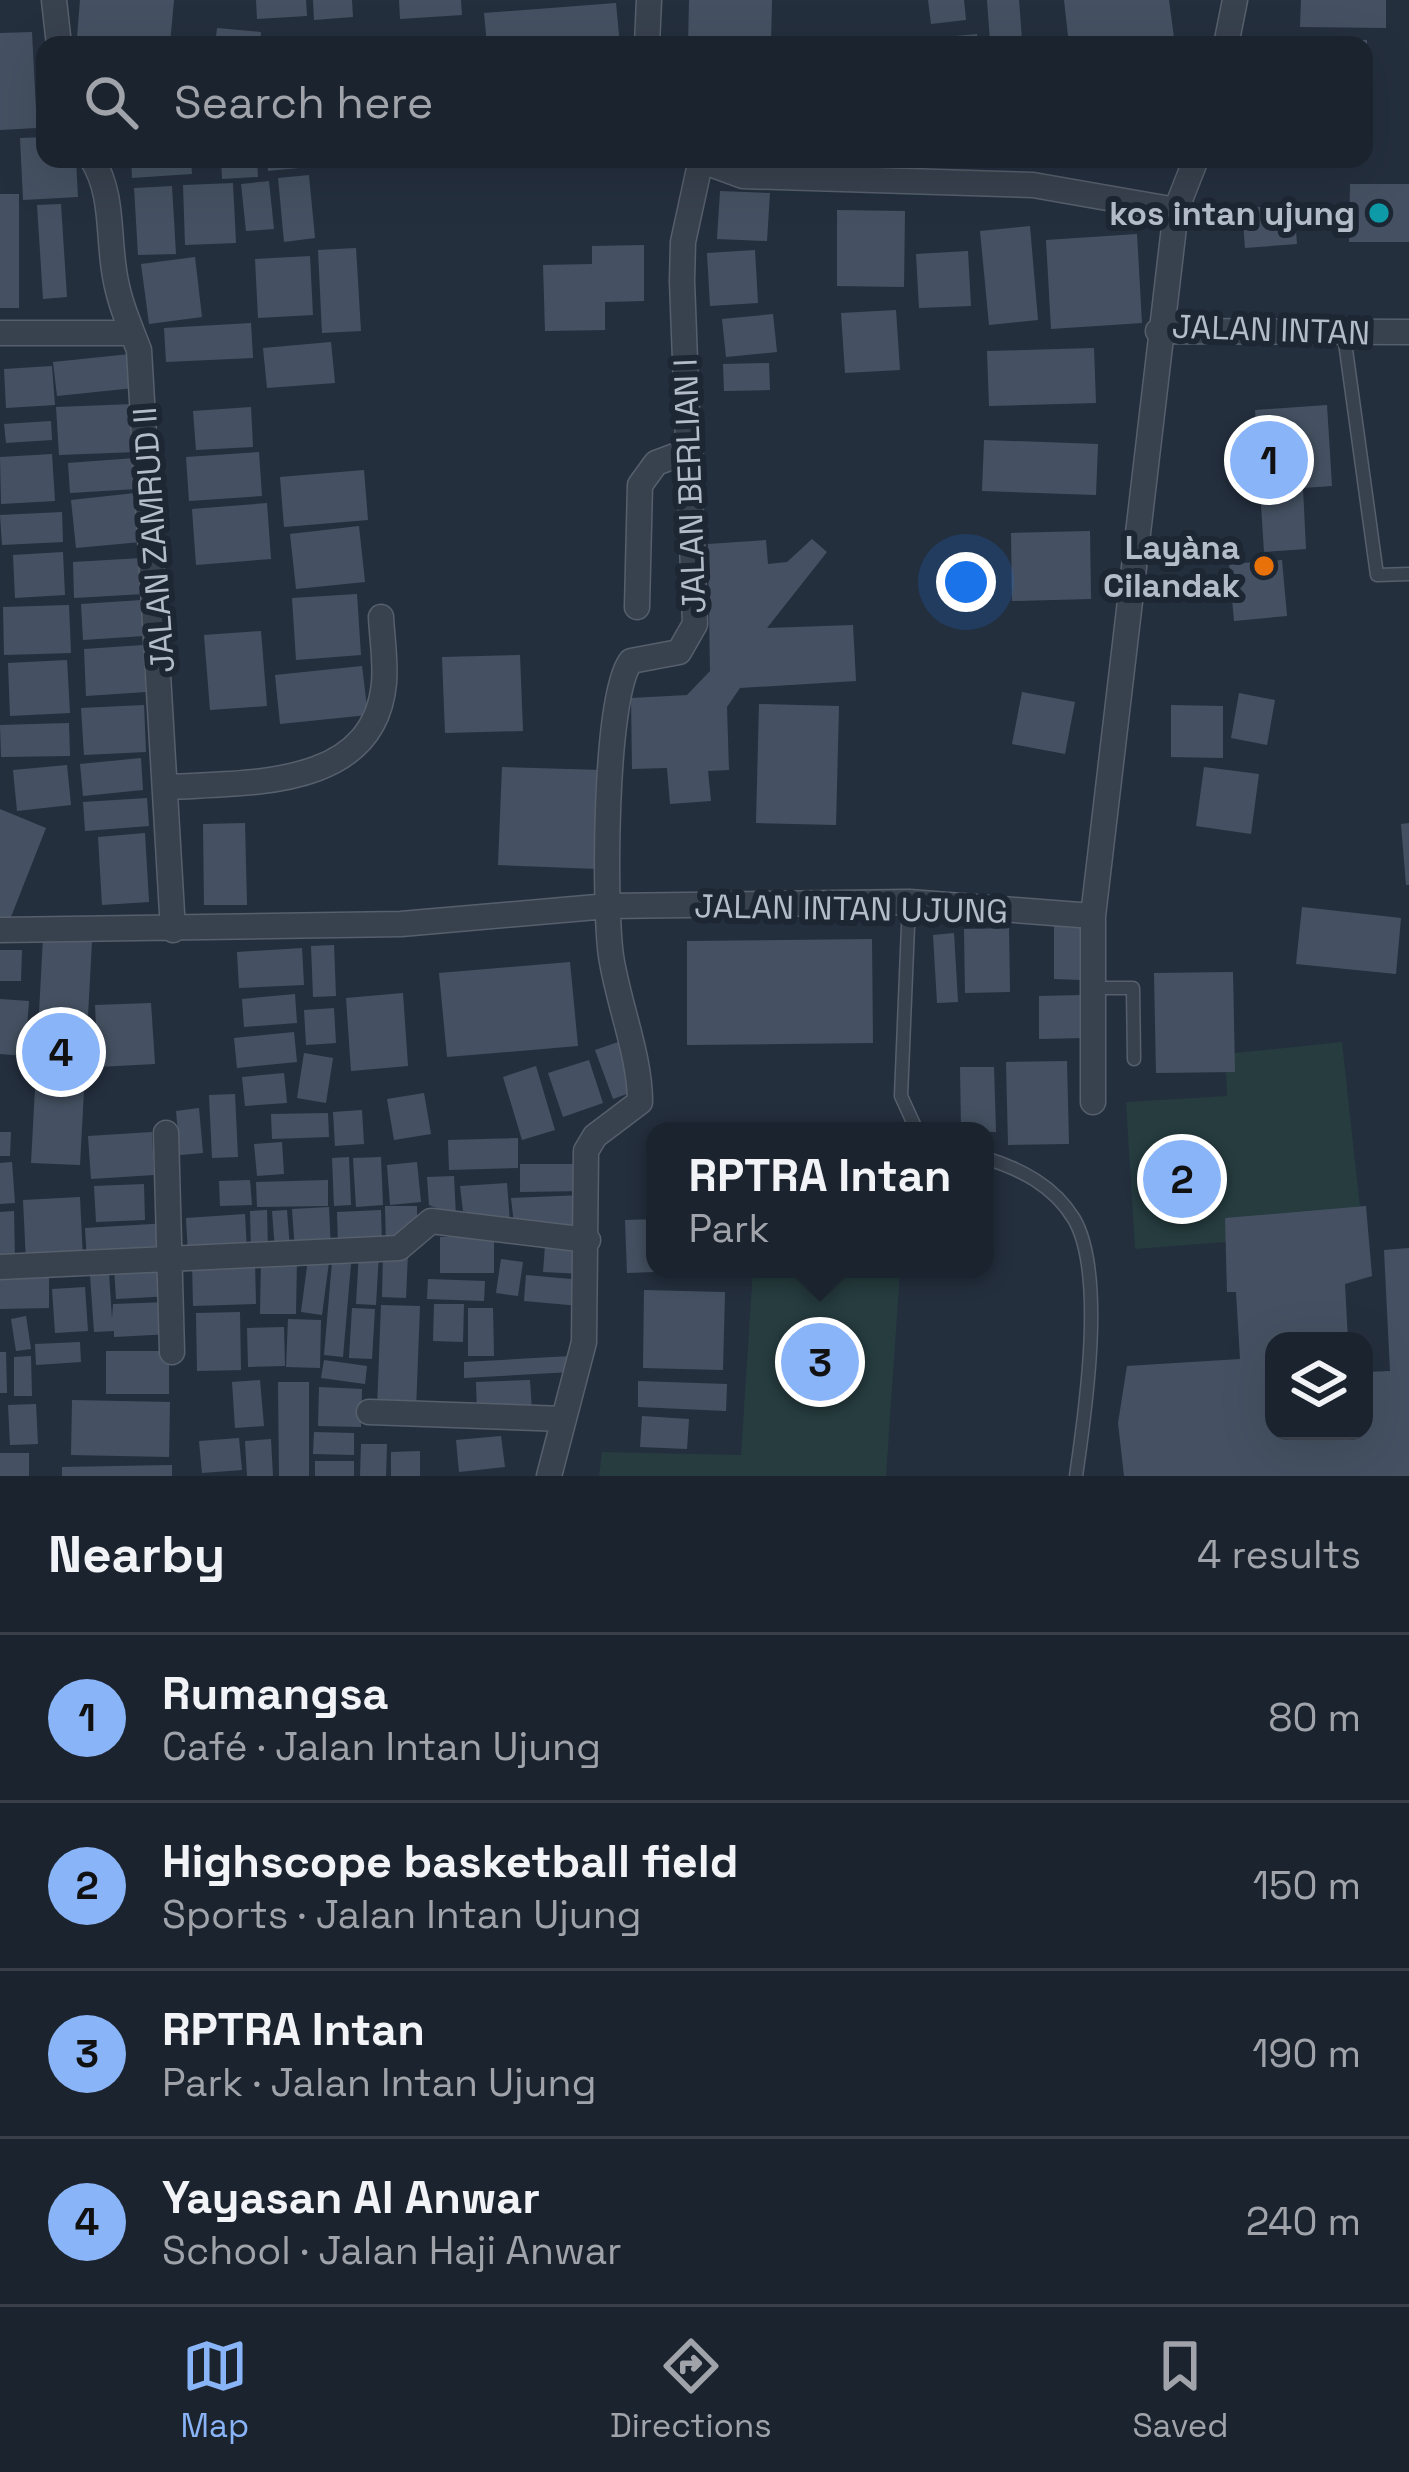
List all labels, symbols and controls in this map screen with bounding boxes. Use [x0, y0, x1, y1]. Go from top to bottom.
search box [36, 36, 1373, 168]
icon: search [78, 69, 144, 135]
text: Search here [174, 74, 433, 131]
place label: kos intan ujung [1109, 193, 1355, 235]
marker: kos intan ujung [1366, 200, 1392, 226]
street label: JALAN INTAN [1171, 306, 1371, 354]
street label: JALAN BERLIAN I [665, 358, 715, 614]
street label: JALAN ZAMRUD II [124, 406, 184, 674]
pin: 1 [1230, 415, 1308, 505]
place label: Layàna Cilandak [1103, 527, 1240, 607]
your location [936, 552, 996, 612]
marker: Layàna Cilandak [1251, 553, 1277, 579]
street label: JALAN INTAN UJUNG [694, 885, 1008, 933]
pin: 4 [22, 1007, 100, 1097]
popup [646, 1122, 994, 1278]
pin: 2 [1143, 1134, 1221, 1224]
text: RPTRA Intan [688, 1147, 952, 1204]
text: Park [688, 1204, 770, 1253]
pin: 3 [781, 1317, 859, 1407]
map controls [1265, 1332, 1373, 1440]
button: layers [1265, 1332, 1373, 1440]
text: Nearby [48, 1522, 225, 1587]
text: 4 results [1197, 1530, 1361, 1579]
text: Rumangsa [162, 1665, 388, 1722]
text: 1 [78, 1693, 96, 1742]
text: 80 m [1268, 1693, 1361, 1742]
text: Café · Jalan Intan Ujung [162, 1722, 601, 1771]
text: Highscope basketball field [162, 1833, 739, 1890]
text: 2 [75, 1861, 99, 1910]
text: 150 m [1253, 1861, 1361, 1910]
text: Sports · Jalan Intan Ujung [162, 1890, 642, 1939]
text: RPTRA Intan [162, 2001, 425, 2058]
text: 3 [75, 2029, 99, 2078]
text: 190 m [1252, 2029, 1361, 2078]
text: Park · Jalan Intan Ujung [162, 2058, 596, 2107]
text: Yayasan Al Anwar [162, 2169, 540, 2226]
text: 4 [75, 2197, 99, 2246]
text: 240 m [1246, 2197, 1361, 2246]
text: School · Jalan Haji Anwar [162, 2226, 622, 2275]
tab: Map [180, 2333, 249, 2447]
tab: Directions [610, 2333, 772, 2447]
tab: Saved [1132, 2333, 1229, 2447]

